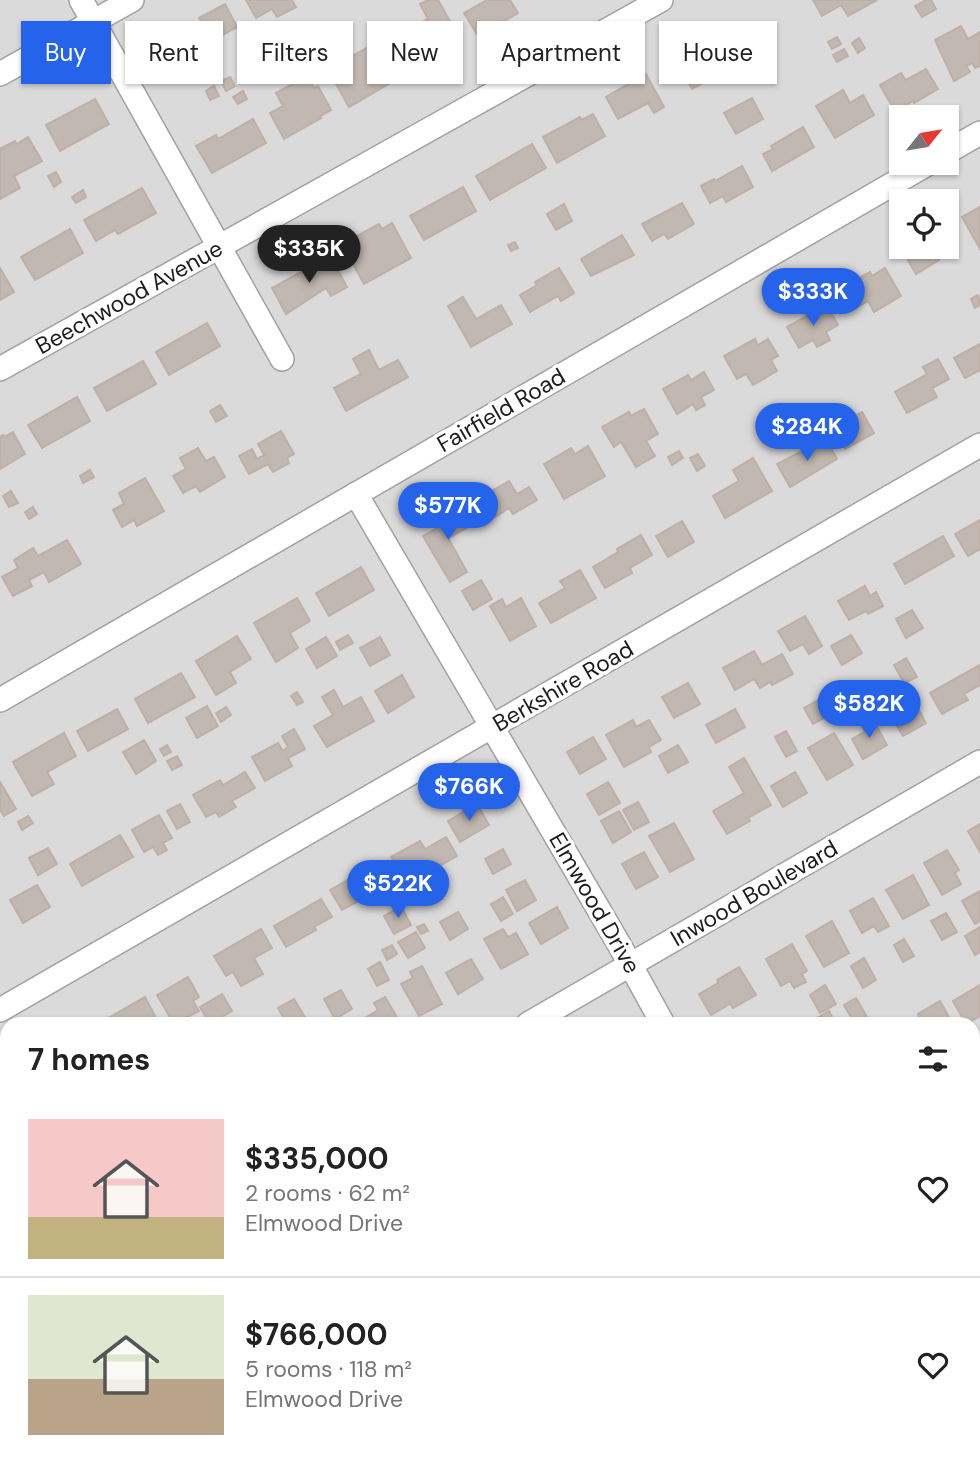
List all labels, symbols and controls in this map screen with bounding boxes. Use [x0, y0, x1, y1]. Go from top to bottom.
chip: Buy [21, 21, 111, 84]
chip: Rent [125, 21, 223, 84]
chip: Filters [237, 21, 353, 84]
chip: New [367, 21, 463, 84]
chip: Apartment [477, 21, 645, 84]
chip: House [659, 21, 777, 84]
north arrow [889, 105, 959, 175]
map controls [889, 105, 959, 259]
button: locate [889, 189, 959, 259]
pin: $335K [260, 226, 358, 285]
street label: Beechwood Avenue [30, 233, 228, 361]
text: $335K [274, 233, 344, 263]
pin: $333K [764, 268, 862, 328]
text: $333K [778, 276, 848, 306]
street label: Fairfield Road [431, 361, 571, 459]
pin: $284K [758, 404, 856, 463]
text: $284K [771, 411, 843, 441]
pin: $577K [399, 482, 497, 542]
text: $577K [414, 490, 482, 520]
street label: Berkshire Road [487, 634, 639, 738]
pin: $582K [820, 680, 918, 740]
text: $582K [834, 688, 904, 718]
pin: $766K [420, 764, 518, 823]
text: $766K [434, 771, 504, 801]
street label: Elmwood Drive [543, 827, 647, 979]
street label: Inwood Boulevard [665, 833, 843, 953]
pin: $522K [349, 860, 447, 920]
text: $522K [363, 868, 433, 898]
text: 7 homes [28, 1040, 150, 1079]
icon: filters [914, 1040, 952, 1078]
text: $335,000 [245, 1139, 389, 1178]
icon: home [84, 1147, 168, 1231]
icon: heart [914, 1170, 952, 1208]
text: 2 rooms · 62 m² [245, 1178, 410, 1208]
text: Elmwood Drive [245, 1208, 403, 1238]
text: $766,000 [245, 1315, 388, 1354]
icon: home [84, 1323, 168, 1407]
icon: heart [914, 1346, 952, 1384]
text: 5 rooms · 118 m² [245, 1354, 412, 1384]
text: Elmwood Drive [245, 1384, 403, 1414]

